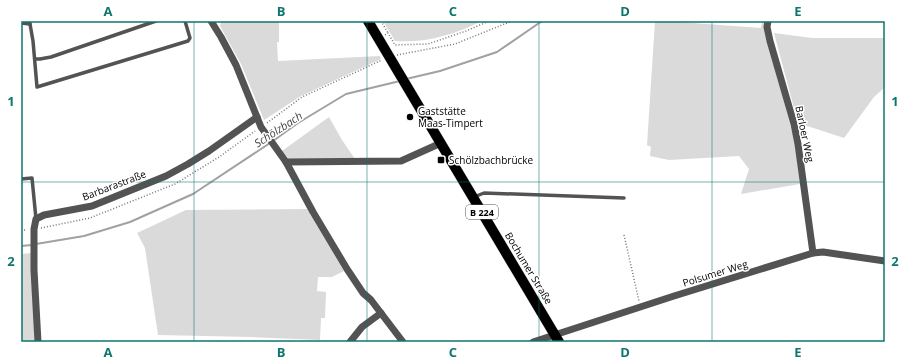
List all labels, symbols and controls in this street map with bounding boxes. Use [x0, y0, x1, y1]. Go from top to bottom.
text: A [104, 2, 113, 20]
text: B [277, 2, 286, 20]
text: C [449, 2, 457, 20]
text: D [620, 2, 630, 20]
text: E [794, 2, 802, 20]
text: 1 [7, 92, 15, 110]
text: 1 [891, 92, 899, 110]
place label: Gaststätte Maas-Timpert [418, 104, 483, 130]
street label: Barloer Weg [792, 105, 818, 164]
water label: Schölzbach [251, 108, 305, 150]
marker: Gaststätte Maas-Timpert [405, 112, 415, 122]
place label: Schölzbachbrücke [449, 153, 534, 167]
marker: Schölzbachbrücke [436, 155, 446, 165]
street label: Barbarastraße [80, 166, 148, 204]
road number: B 224 [466, 205, 498, 219]
street label: Bochumer Straße [502, 229, 556, 307]
text: 2 [7, 252, 15, 270]
text: 2 [891, 252, 899, 270]
street label: Polsumer Weg [681, 256, 750, 290]
text: A [104, 343, 113, 361]
text: B [277, 343, 286, 361]
text: C [449, 343, 457, 361]
text: D [620, 343, 630, 361]
text: E [794, 343, 802, 361]

